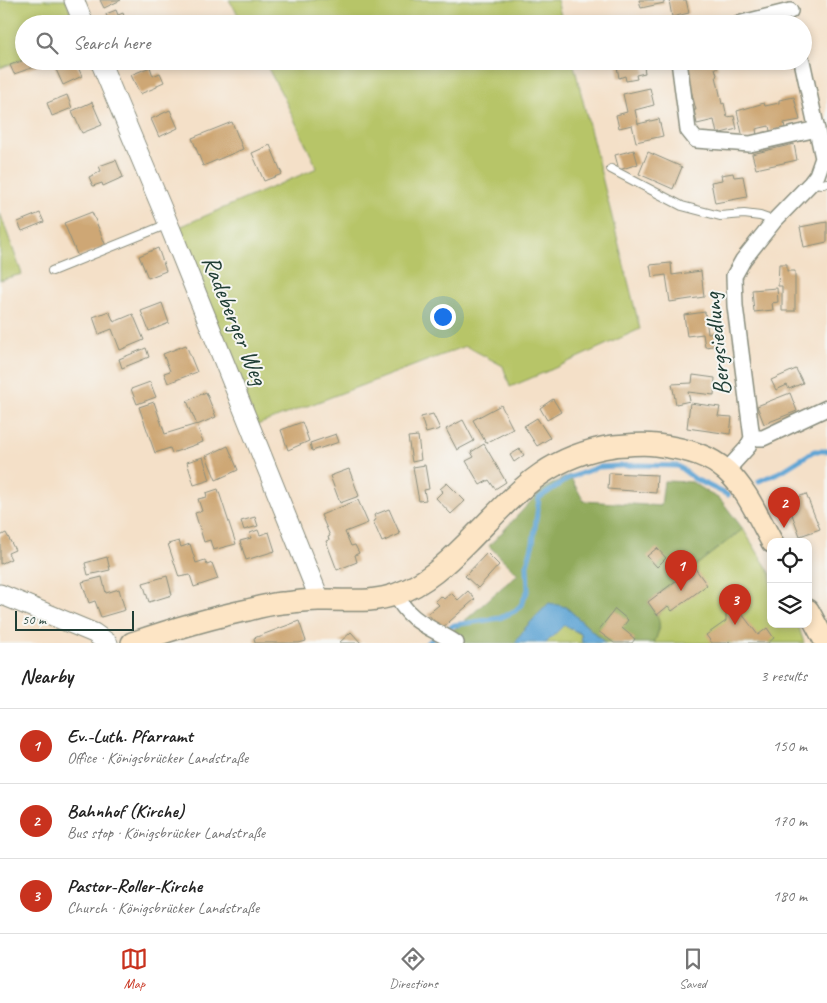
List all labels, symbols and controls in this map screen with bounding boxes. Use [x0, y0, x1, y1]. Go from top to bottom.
search box [15, 15, 812, 70]
icon: search [33, 29, 61, 57]
text: Search here [73, 31, 150, 55]
street label: Radeberger Weg [194, 250, 276, 392]
street label: Bergsiedlung [696, 290, 738, 397]
your location [430, 304, 456, 330]
pin: 2 [768, 487, 800, 528]
map controls [767, 538, 812, 628]
button: locate [767, 538, 812, 583]
pin: 1 [665, 550, 697, 591]
button: layers [767, 583, 812, 628]
pin: 3 [719, 584, 751, 625]
scale bar [15, 608, 134, 631]
text: 50 m [22, 611, 46, 628]
text: Nearby [20, 663, 73, 689]
text: 3 results [760, 666, 807, 686]
text: Ev.-Luth. Pfarramt [67, 724, 193, 748]
text: 1 [32, 736, 40, 756]
text: 150 m [773, 736, 807, 756]
text: Office · Königsbrücker Landstraße [67, 748, 248, 768]
text: Bahnhof (Kirche) [67, 799, 184, 823]
text: 2 [32, 811, 40, 831]
text: 170 m [773, 811, 807, 831]
text: Bus stop · Königsbrücker Landstraße [67, 823, 265, 843]
text: Pastor-Roller-Kirche [67, 874, 202, 898]
text: 3 [32, 886, 40, 906]
text: 180 m [773, 886, 807, 906]
text: Church · Königsbrücker Landstraße [67, 898, 259, 918]
tab: Map [120, 945, 148, 992]
tab: Directions [389, 945, 438, 992]
tab: Saved [679, 945, 707, 992]

